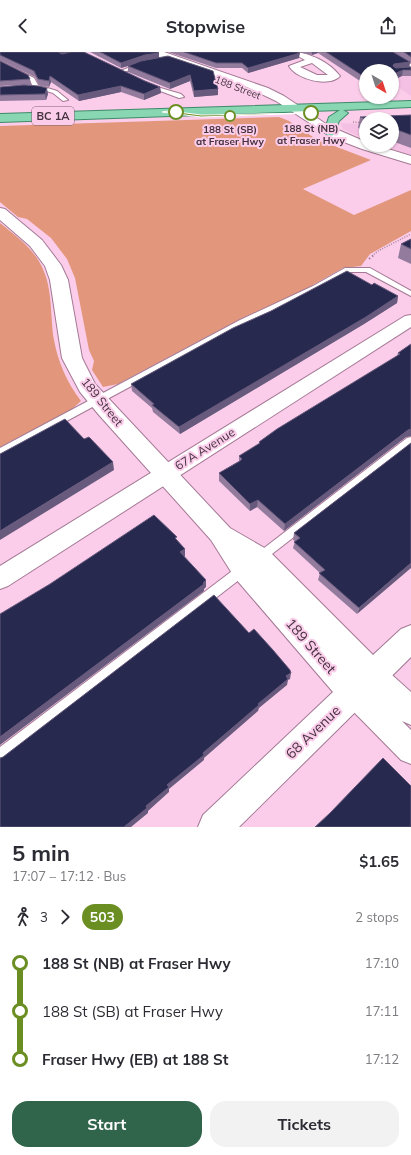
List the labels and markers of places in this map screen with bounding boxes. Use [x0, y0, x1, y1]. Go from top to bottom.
unlabelled marker [168, 104, 184, 120]
marker: 188 St (NB) at Fraser Hwy [303, 105, 319, 121]
marker: 188 St (SB) at Fraser Hwy [224, 110, 236, 122]
place label: 188 St (NB) at Fraser Hwy [277, 122, 345, 147]
place label: 188 St (SB) at Fraser Hwy [196, 123, 264, 148]

